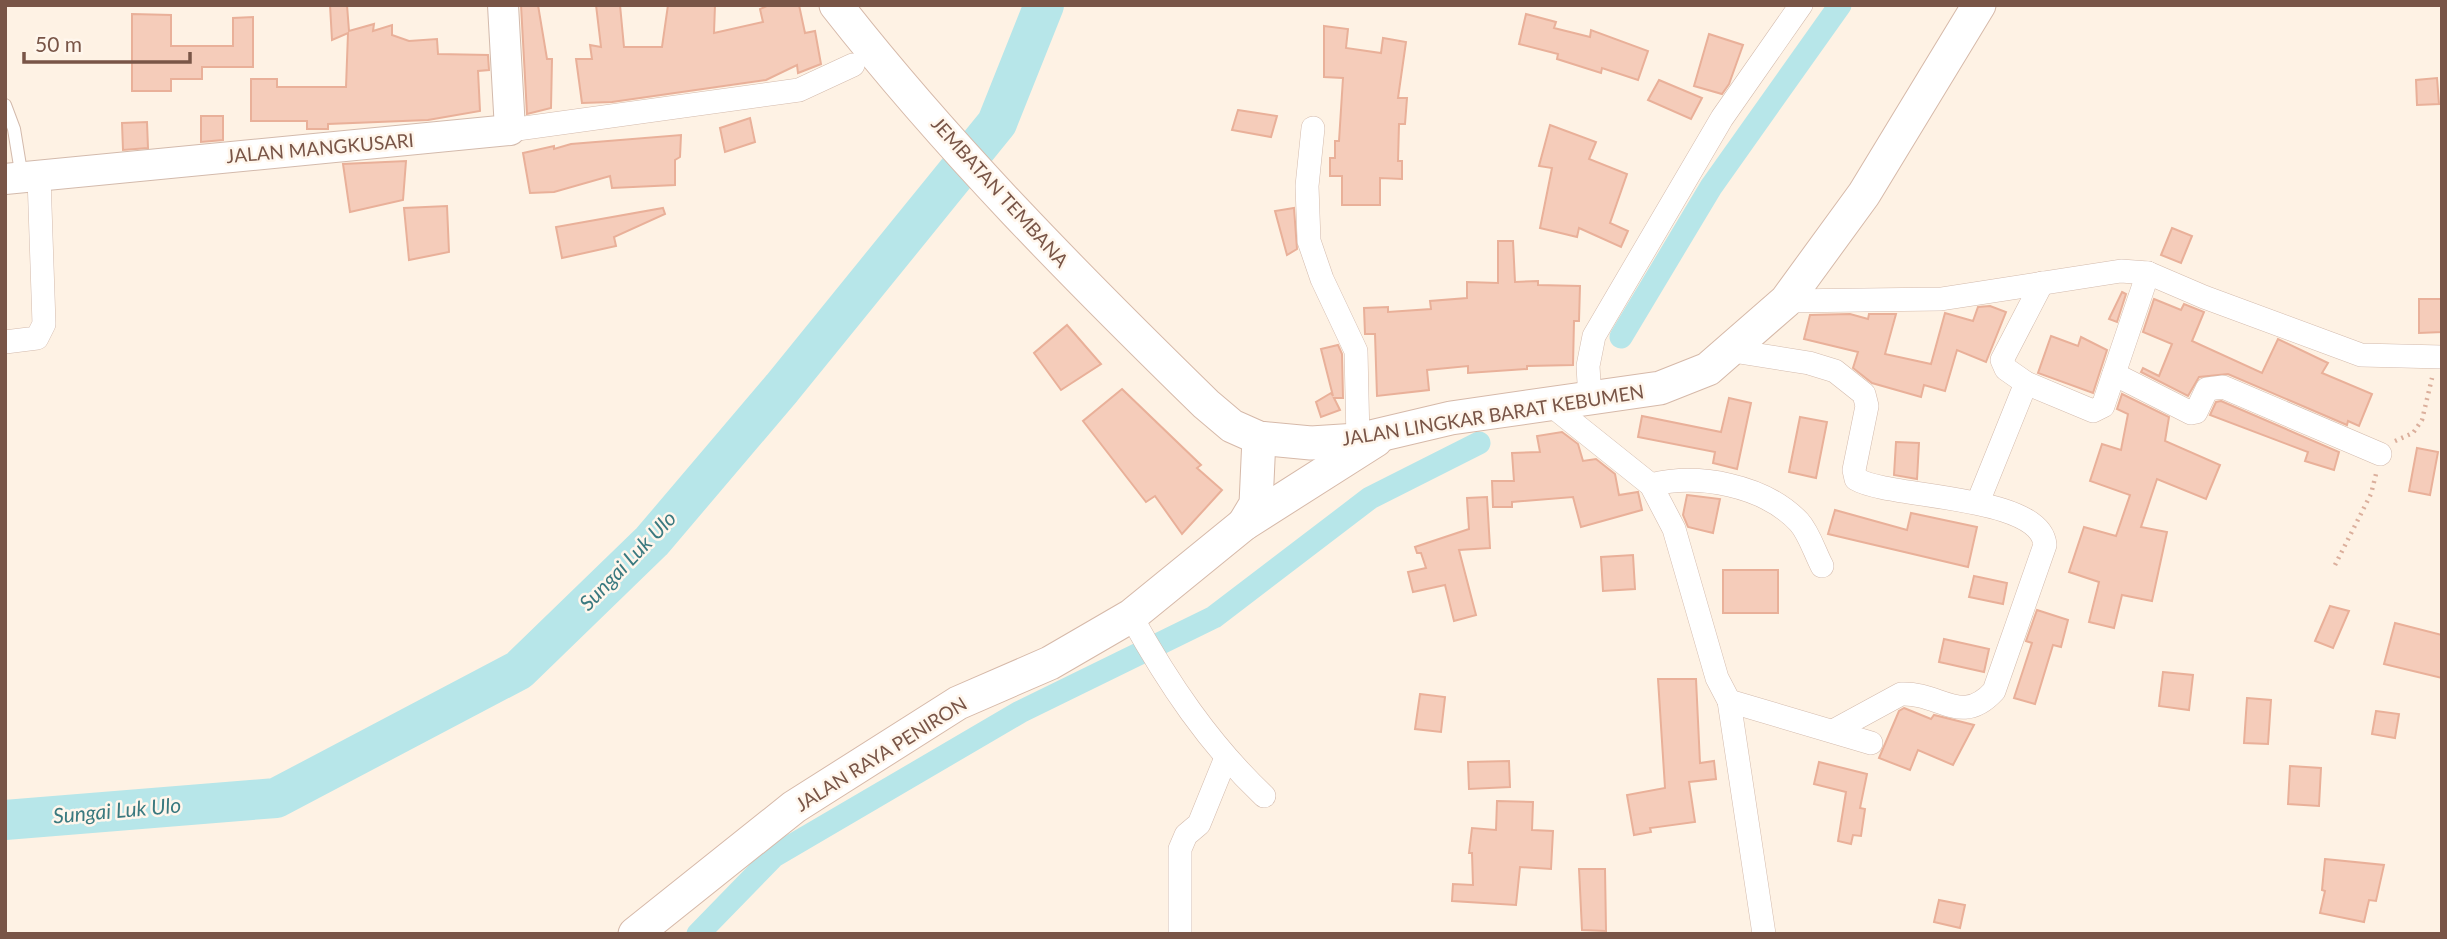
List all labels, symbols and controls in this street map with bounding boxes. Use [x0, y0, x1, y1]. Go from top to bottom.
scale bar [24, 21, 191, 65]
text: 50 m [35, 31, 82, 56]
street label: JEMBATAN TEMBANA [927, 112, 1074, 272]
street label: JALAN MANGKUSARI [225, 128, 415, 167]
street label: JALAN LINGKAR BARAT KEBUMEN [1340, 379, 1645, 450]
water label: Sungai Luk Ulo [573, 505, 681, 615]
street label: JALAN RAYA PENIRON [791, 692, 971, 816]
water label: Sungai Luk Ulo [52, 791, 182, 828]

